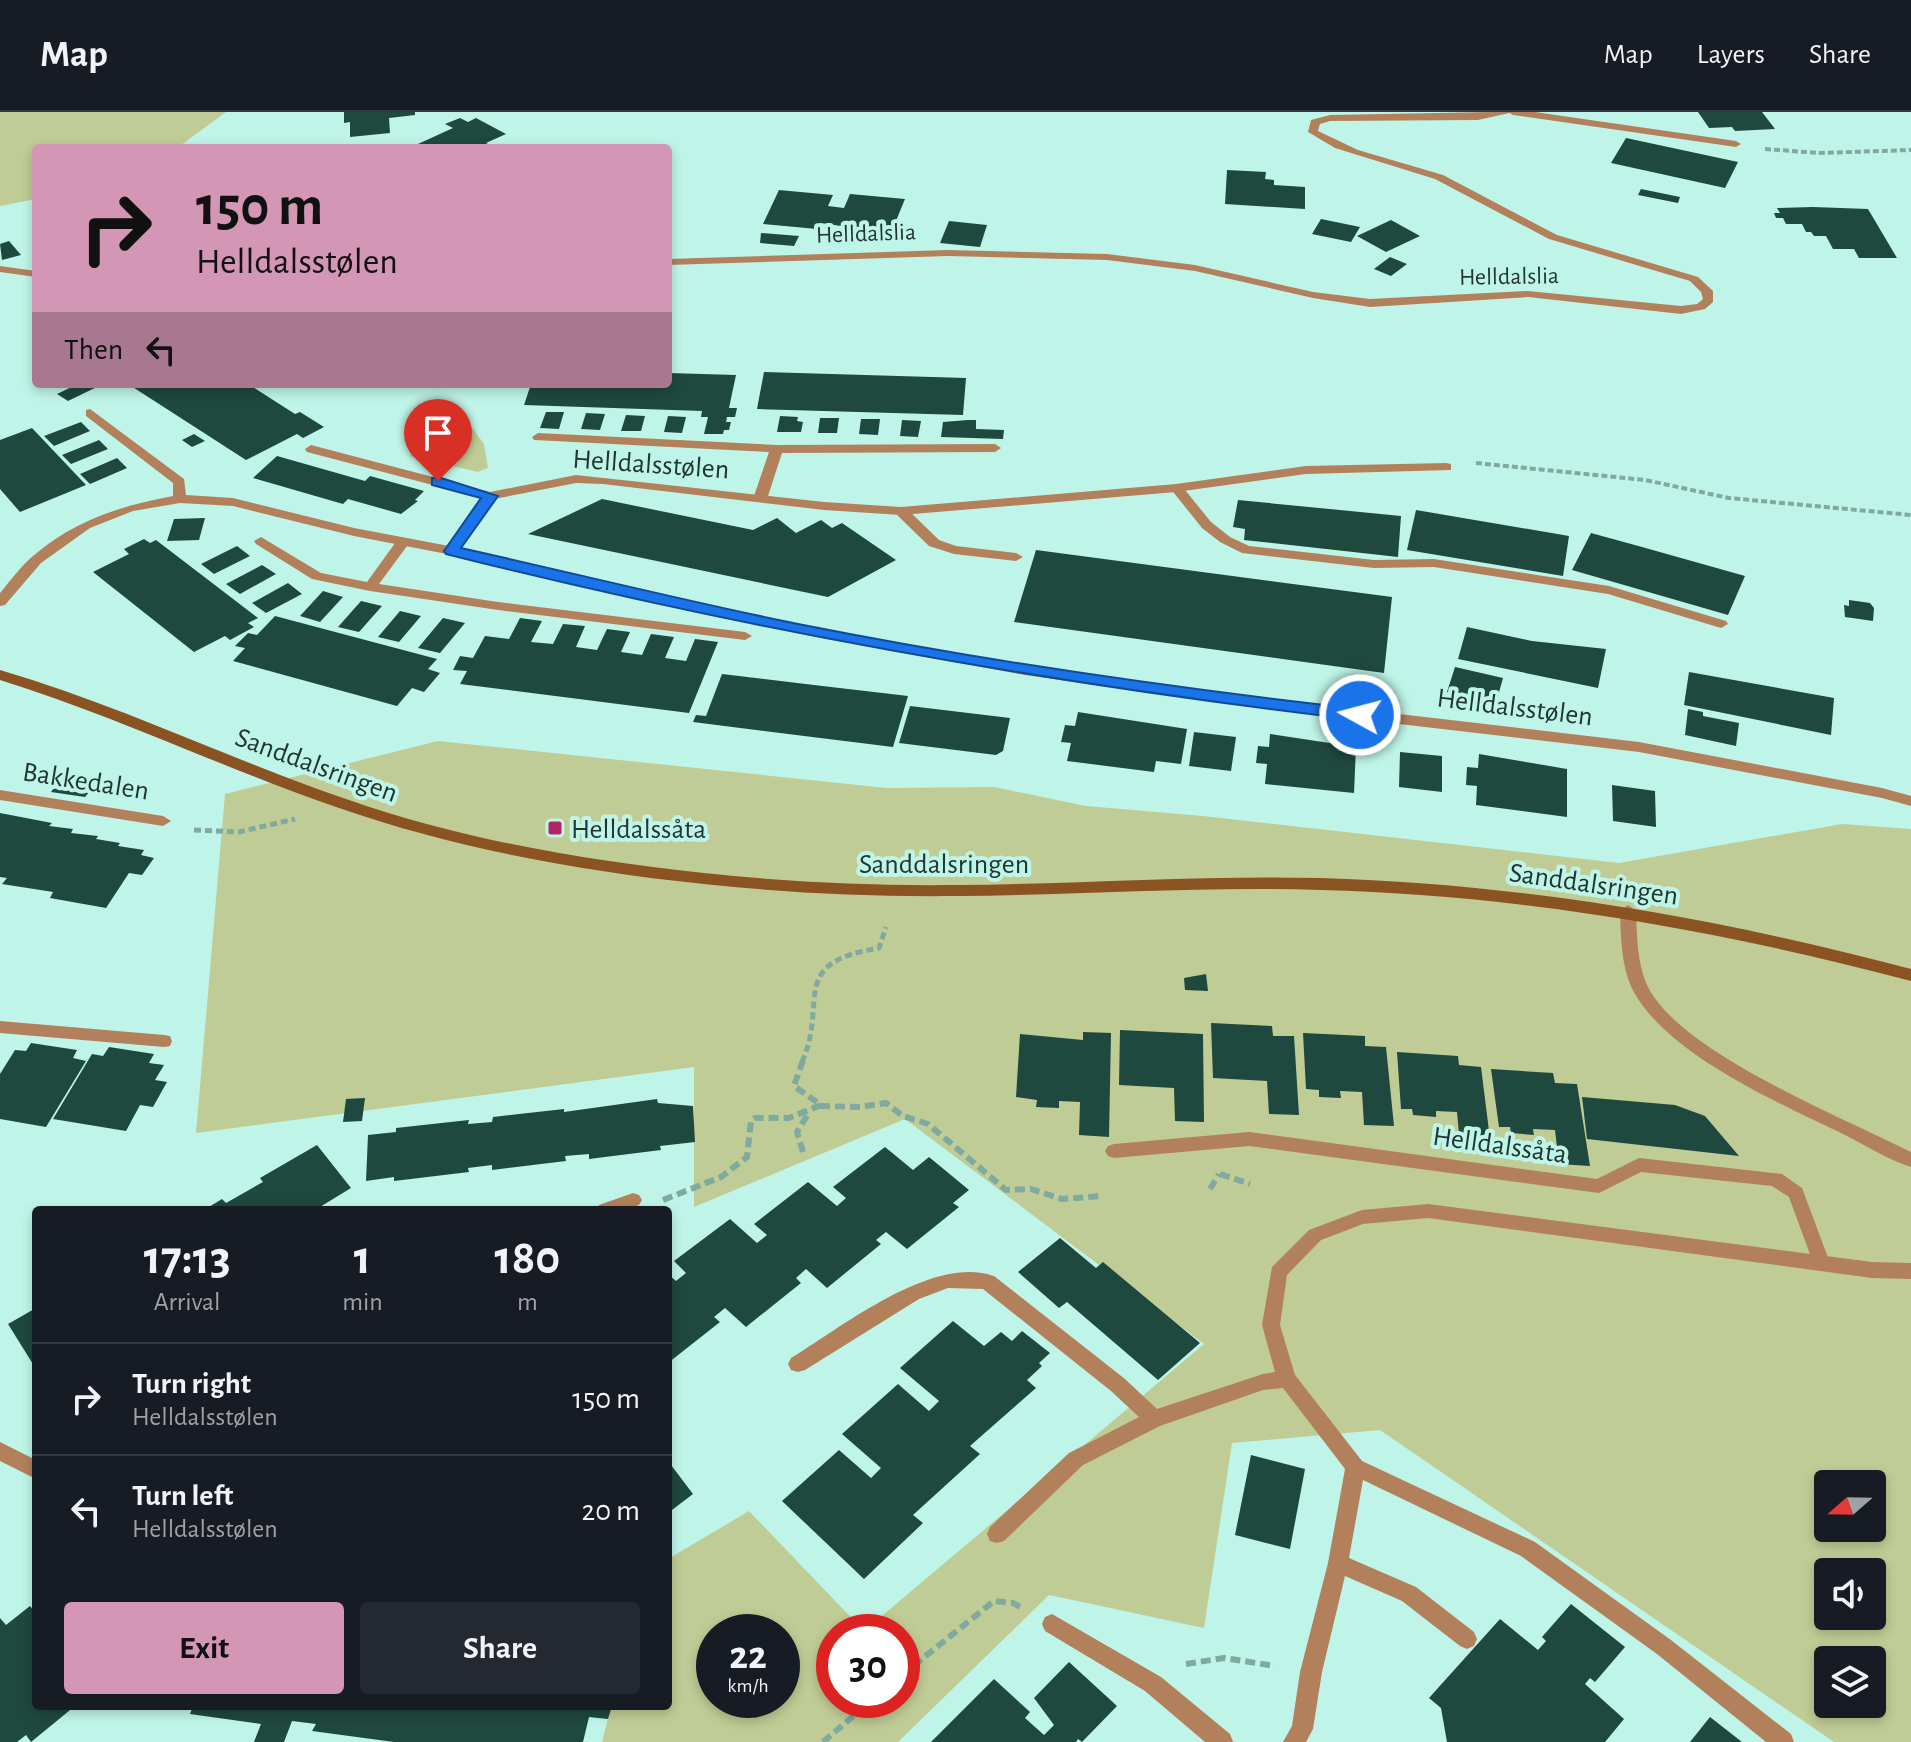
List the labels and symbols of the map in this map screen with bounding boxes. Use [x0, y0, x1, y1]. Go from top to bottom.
street label: Helldalslia [816, 220, 916, 248]
street label: Helldalslia [1459, 264, 1559, 290]
pin [404, 399, 472, 481]
street label: Helldalsstølen [572, 446, 730, 484]
position arrow [1318, 673, 1402, 757]
street label: Helldalsstølen [1435, 685, 1594, 731]
street label: Sanddalsringen [232, 724, 401, 808]
street label: Bakkedalen [20, 758, 151, 806]
place label: Helldalssåta [571, 816, 706, 844]
marker: Helldalssåta [546, 819, 564, 837]
street label: Sanddalsringen [859, 851, 1029, 879]
street label: Sanddalsringen [1507, 859, 1680, 911]
street label: Helldalssåta [1431, 1123, 1569, 1169]
north arrow [1814, 1470, 1886, 1542]
speed limit sign: 30 [816, 1614, 920, 1718]

